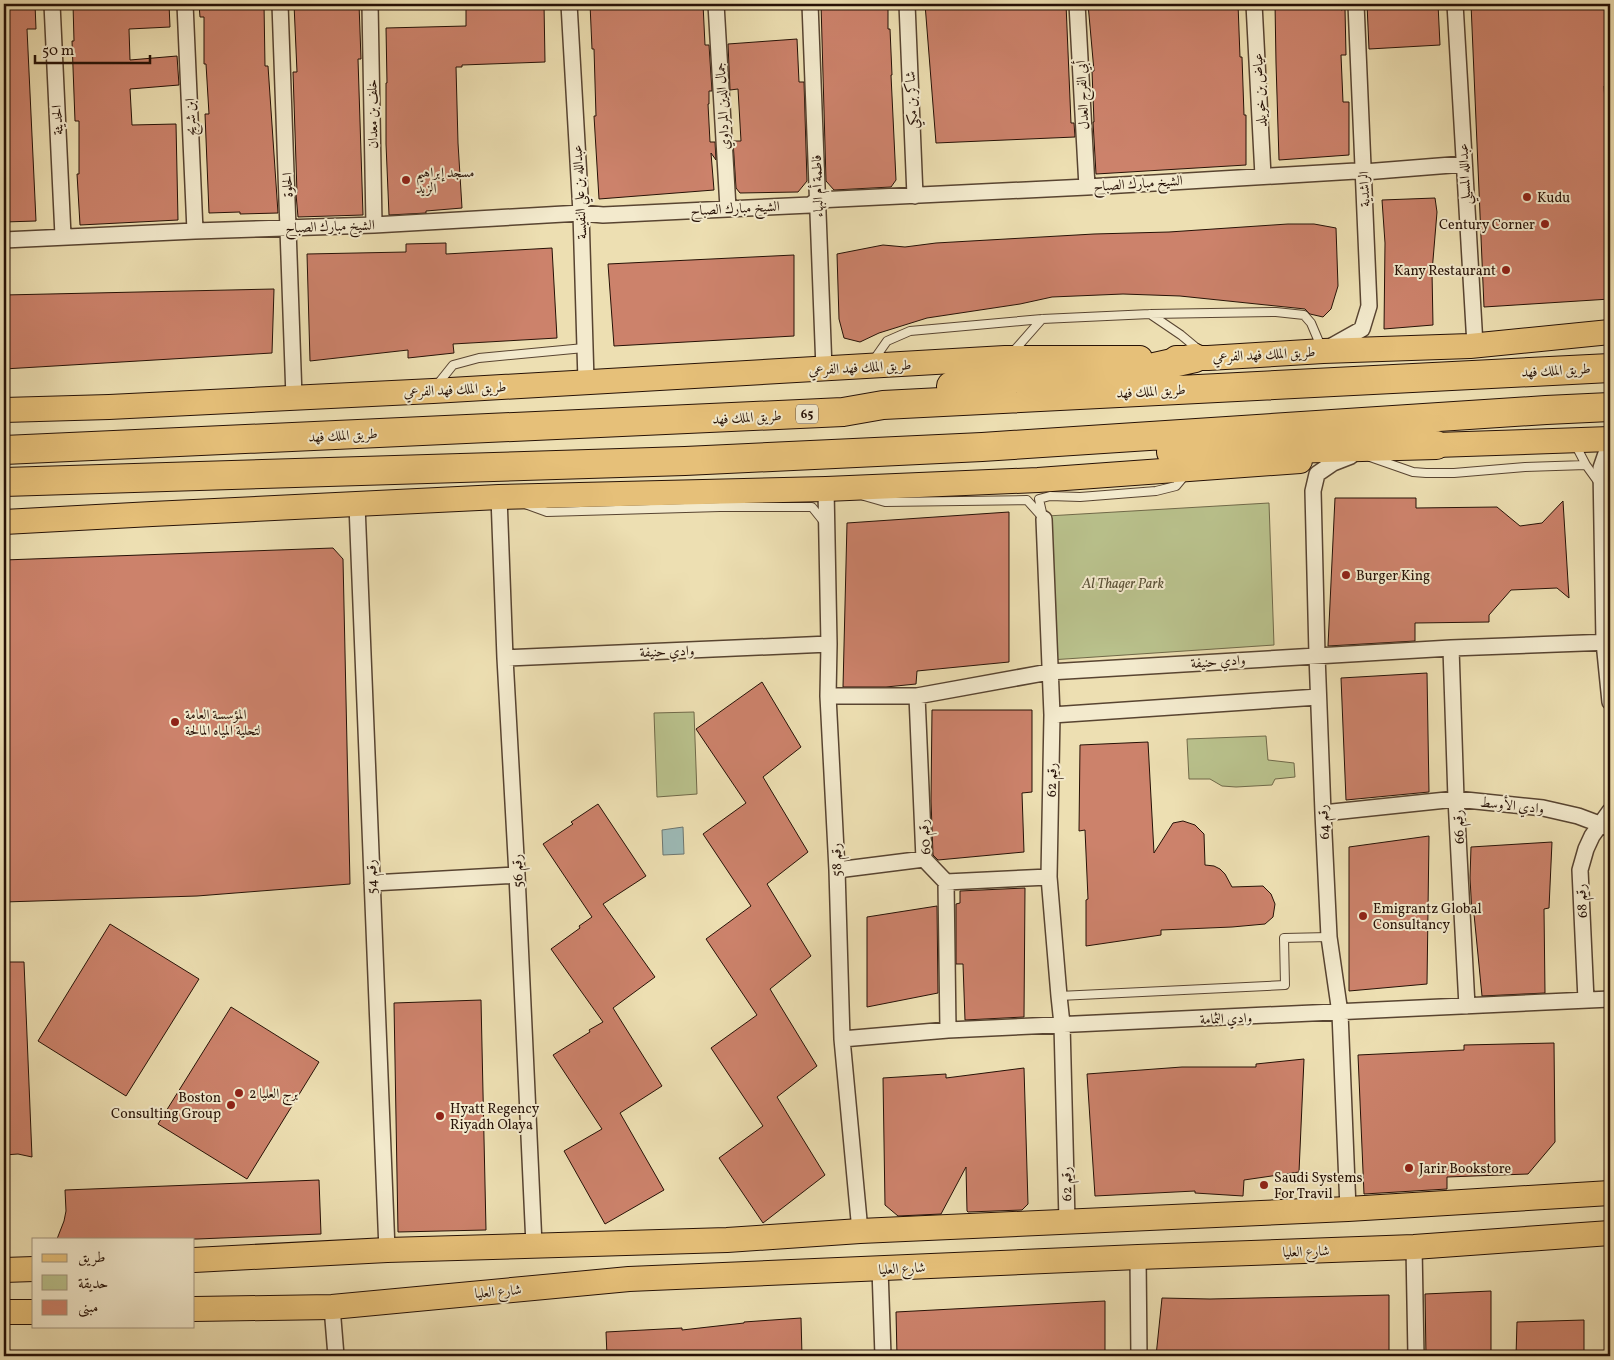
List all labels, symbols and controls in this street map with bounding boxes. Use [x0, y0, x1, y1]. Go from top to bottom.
scale bar [35, 32, 150, 64]
text: 50 m [42, 41, 74, 62]
street label: عياض بن خويلد [1249, 52, 1272, 127]
street label: أبي الفرج العدل [1070, 59, 1097, 130]
street label: جمال الدين المرداوي [712, 62, 736, 150]
street label: شاكر بن مكي [901, 70, 926, 129]
street label: خلف بن معدان [363, 79, 384, 149]
street label: ابن شريح [181, 98, 204, 136]
street label: الحديثة [48, 104, 69, 136]
street label: عبدالله المسيلي [1454, 143, 1479, 205]
street label: عبدالله بن علي النفيسة [569, 144, 594, 240]
street label: فاطمة أم البهاء [806, 154, 831, 218]
place label: مسجد إبراهيم الزيد [416, 164, 474, 199]
street label: الراشدية [1355, 171, 1376, 207]
street label: الحلوة [279, 172, 298, 198]
street label: الشيخ مبارك الصباح [1093, 172, 1184, 199]
marker: مسجد إبراهيم الزيد [400, 174, 412, 186]
place label: Kudu [1537, 189, 1570, 208]
marker: Kudu [1521, 191, 1533, 203]
street label: الشيخ مبارك الصباح [690, 198, 780, 223]
street label: الشيخ مبارك الصباح [285, 216, 375, 241]
place label: Century Corner [1439, 216, 1535, 235]
marker: Century Corner [1539, 218, 1551, 230]
place label: Kany Restaurant [1394, 262, 1496, 281]
marker: Kany Restaurant [1500, 264, 1512, 276]
street label: طريق الملك فهد الفرعي [1212, 343, 1316, 369]
street label: طريق الملك فهد الفرعي [808, 356, 912, 382]
street label: طريق الملك فهد [1521, 360, 1591, 383]
street label: طريق الملك فهد الفرعي [403, 378, 507, 404]
street label: طريق الملك فهد [1116, 381, 1186, 404]
road number: 65 [796, 404, 818, 424]
street label: طريق الملك فهد [712, 407, 782, 430]
street label: طريق الملك فهد [308, 425, 378, 448]
place label: Burger King [1356, 567, 1430, 586]
marker: Burger King [1340, 569, 1352, 581]
park label: Al Thager Park [1081, 575, 1165, 594]
street label: وادي حنيفة [639, 642, 695, 664]
street label: وادي حنيفة [1190, 651, 1246, 675]
place label: المؤسسة العامة لتحلية المياه المالحة [185, 706, 261, 741]
marker: المؤسسة العامة لتحلية المياه المالحة [169, 716, 181, 728]
street label: رقم 62 [1043, 763, 1065, 797]
street label: وادي الأوسط [1479, 792, 1545, 820]
street label: رقم 64 [1314, 804, 1338, 840]
street label: رقم 66 [1449, 809, 1473, 844]
street label: رقم 60 [914, 818, 939, 855]
street label: رقم 58 [827, 843, 851, 877]
street label: رقم 56 [508, 853, 532, 888]
street label: رقم 54 [362, 859, 386, 895]
street label: رقم 68 [1572, 883, 1596, 918]
place label: Emigrantz Global Consultancy [1373, 900, 1482, 935]
marker: Emigrantz Global Consultancy [1357, 910, 1369, 922]
street label: وادي الثمامة [1199, 1009, 1253, 1031]
place label: برج العليا 2 [249, 1085, 299, 1106]
marker: برج العليا 2 [233, 1087, 245, 1099]
place label: Boston Consulting Group [111, 1089, 221, 1124]
marker: Boston Consulting Group [225, 1099, 237, 1111]
place label: Hyatt Regency Riyadh Olaya [450, 1100, 540, 1135]
marker: Hyatt Regency Riyadh Olaya [434, 1110, 446, 1122]
place label: Jarir Bookstore [1419, 1160, 1512, 1179]
marker: Jarir Bookstore [1403, 1162, 1415, 1174]
street label: رقم 62 [1058, 1167, 1080, 1201]
place label: Saudi Systems For Travil [1274, 1169, 1363, 1204]
marker: Saudi Systems For Travil [1258, 1179, 1270, 1191]
legend [32, 1238, 195, 1328]
street label: شارع العليا [1282, 1242, 1330, 1264]
text: طريق [78, 1248, 105, 1269]
street label: شارع العليا [878, 1259, 926, 1281]
text: حديقة [78, 1274, 108, 1295]
street label: شارع العليا [474, 1281, 523, 1305]
text: مبنى [78, 1298, 98, 1319]

